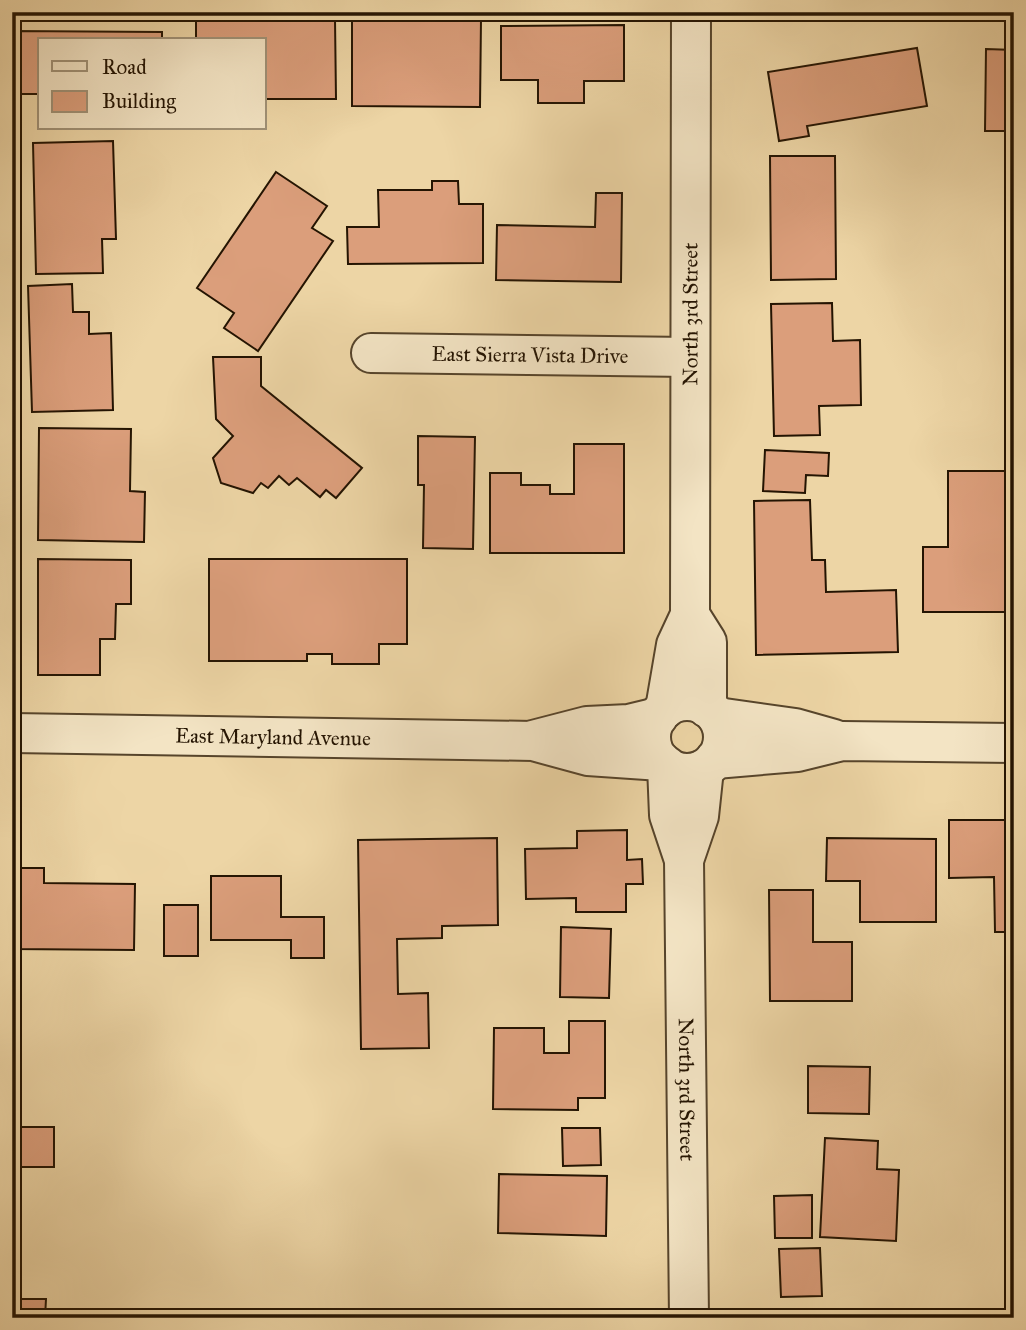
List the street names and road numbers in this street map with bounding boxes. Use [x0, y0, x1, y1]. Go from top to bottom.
street label: North 3rd Street [677, 242, 704, 386]
street label: East Sierra Vista Drive [431, 341, 629, 369]
street label: East Maryland Avenue [175, 723, 371, 752]
street label: North 3rd Street [673, 1018, 700, 1162]

